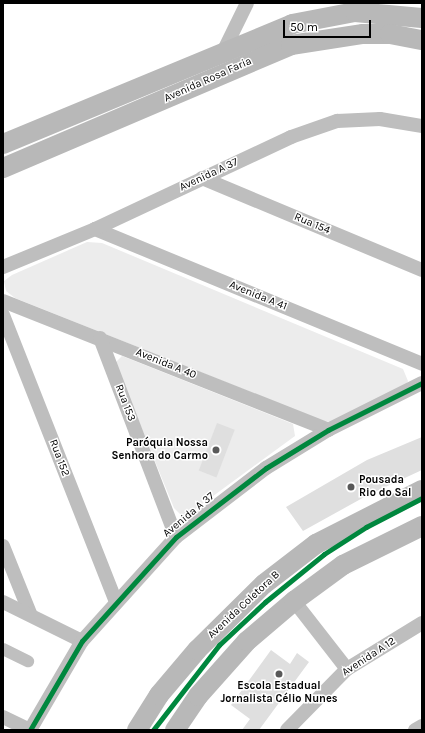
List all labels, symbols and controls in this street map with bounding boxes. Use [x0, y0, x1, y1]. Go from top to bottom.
scale bar [285, 12, 373, 38]
text: 50 m [290, 20, 318, 34]
street label: Avenida Rosa Faria [162, 55, 254, 105]
street label: Avenida A 37 [178, 156, 240, 194]
street label: Rua 154 [292, 210, 332, 238]
street label: Avenida A 41 [227, 278, 289, 314]
street label: Avenida A 40 [134, 346, 198, 382]
street label: Rua 153 [112, 383, 138, 423]
place label: Paróquia Nossa Senhora do Carmo [112, 437, 208, 463]
street label: Rua 152 [46, 438, 72, 478]
marker: Paróquia Nossa Senhora do Carmo [211, 445, 221, 455]
place label: Pousada Rio do Sal [359, 474, 411, 500]
marker: Pousada Rio do Sal [346, 482, 356, 492]
street label: Avenida A 37 [161, 490, 217, 540]
street label: Avenida Coletora B [205, 568, 283, 642]
street label: Avenida A 12 [340, 635, 398, 679]
marker: Escola Estadual Jornalista Célio Nunes [274, 669, 284, 679]
place label: Escola Estadual Jornalista Célio Nunes [220, 680, 338, 706]

